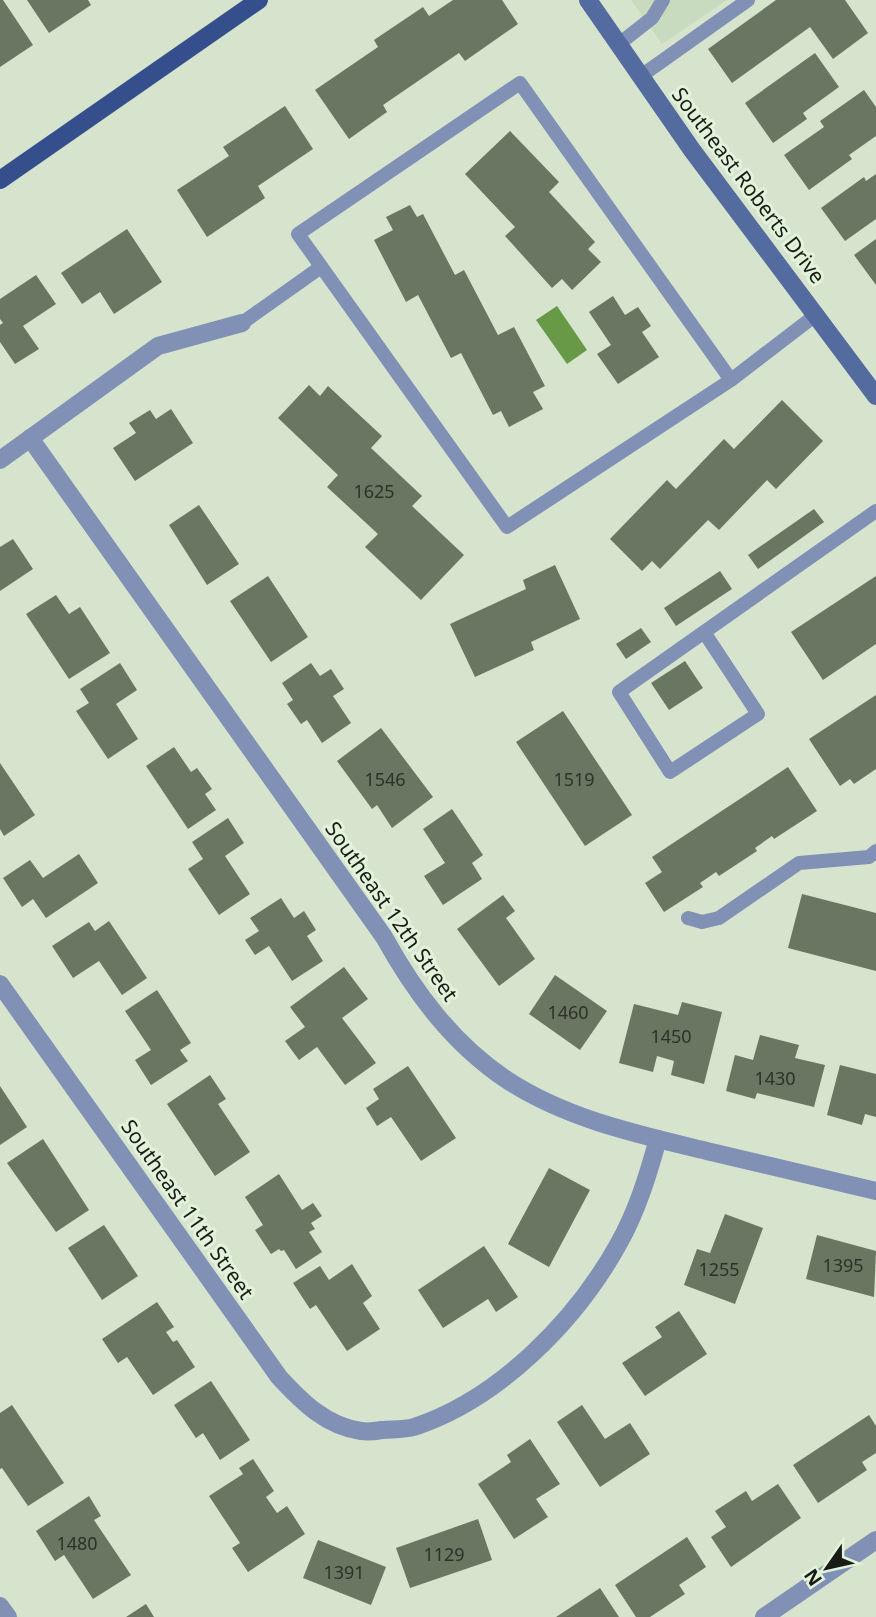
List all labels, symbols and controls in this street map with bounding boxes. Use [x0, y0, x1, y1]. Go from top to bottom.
street label: Southeast Roberts Drive [666, 81, 832, 289]
house number: 1625 [353, 479, 395, 503]
house number: 1546 [364, 767, 406, 791]
house number: 1519 [553, 767, 595, 791]
street label: Southeast 12th Street [319, 816, 465, 1007]
house number: 1460 [547, 1000, 589, 1024]
house number: 1450 [650, 1024, 692, 1048]
house number: 1430 [754, 1066, 796, 1090]
street label: Southeast 11th Street [115, 1114, 261, 1305]
house number: 1395 [822, 1253, 864, 1277]
house number: 1255 [698, 1257, 740, 1281]
house number: 1480 [56, 1531, 98, 1555]
north arrow [792, 1533, 862, 1603]
house number: 1129 [423, 1542, 465, 1566]
house number: 1391 [323, 1560, 365, 1584]
text: N [798, 1564, 828, 1591]

